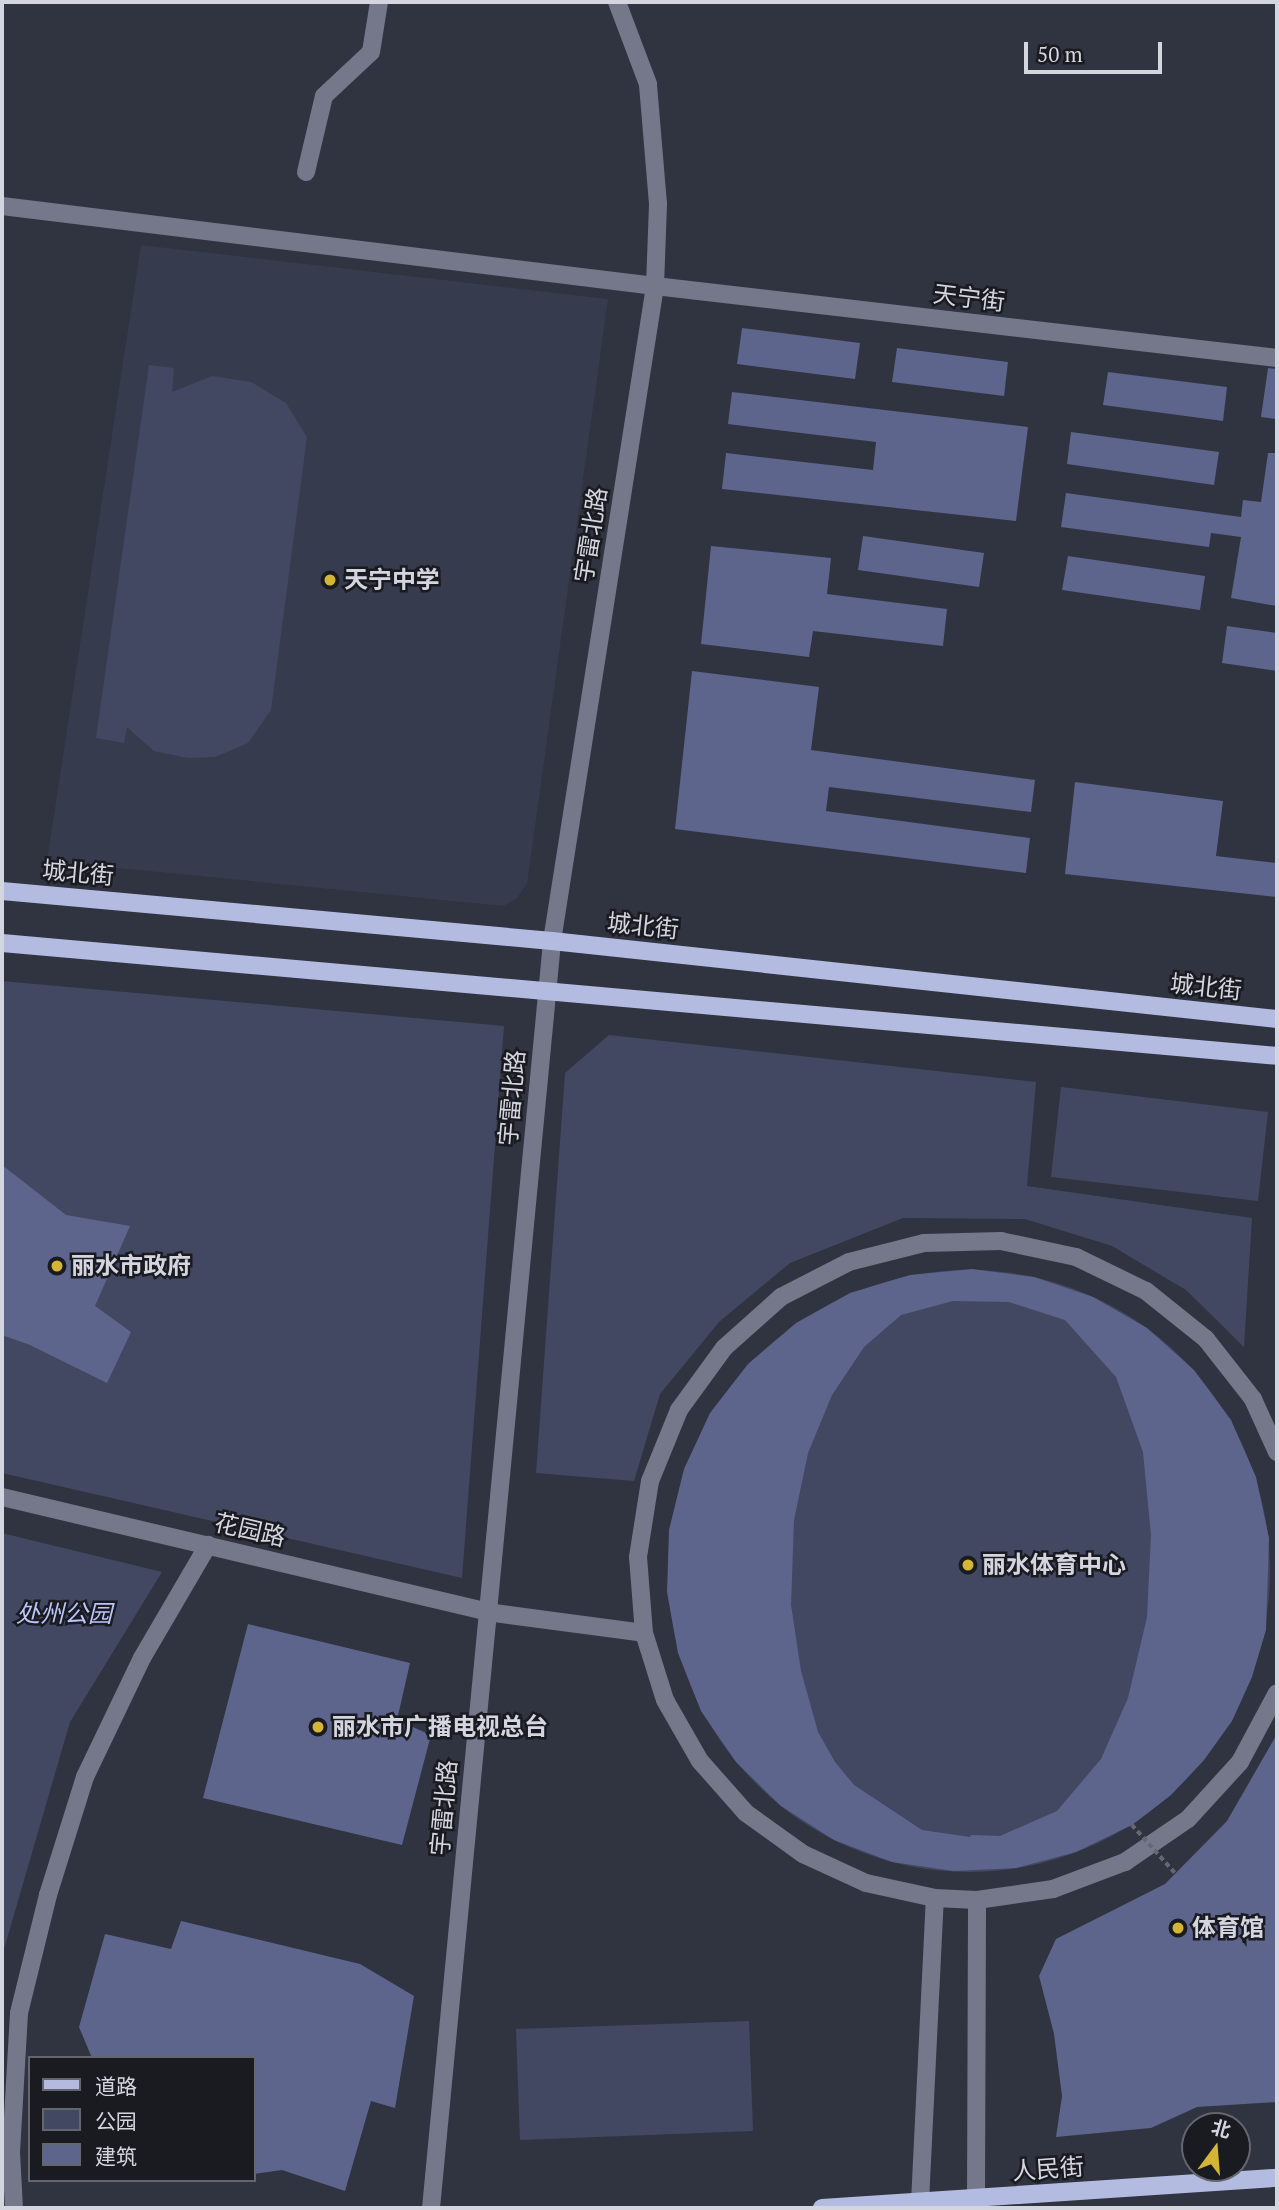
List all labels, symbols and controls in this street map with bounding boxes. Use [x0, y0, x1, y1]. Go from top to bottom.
scale bar [1027, 28, 1165, 72]
text: 50 m [1037, 40, 1083, 68]
street label: 天宁街 [932, 279, 1006, 317]
street label: 宇雷北路 [569, 485, 613, 585]
place label: 天宁中学 [344, 566, 440, 594]
marker: 天宁中学 [322, 572, 338, 588]
street label: 城北街 [41, 856, 115, 890]
street label: 城北街 [606, 908, 680, 944]
street label: 城北街 [1169, 969, 1243, 1005]
street label: 宇雷北路 [493, 1049, 531, 1147]
place label: 丽水市政府 [71, 1252, 191, 1280]
marker: 丽水市政府 [49, 1258, 65, 1274]
street label: 花园路 [212, 1508, 288, 1552]
place label: 丽水体育中心 [982, 1551, 1126, 1579]
marker: 丽水体育中心 [960, 1557, 976, 1573]
park label: 处州公园 [16, 1600, 112, 1628]
place label: 丽水市广播电视总台 [332, 1713, 548, 1741]
marker: 丽水市广播电视总台 [310, 1719, 326, 1735]
street label: 宇雷北路 [425, 1759, 463, 1857]
place label: 体育馆 [1192, 1914, 1264, 1942]
marker: 体育馆 [1170, 1920, 1186, 1936]
legend [28, 2056, 256, 2182]
text: 道路 [95, 2072, 137, 2100]
text: 公园 [95, 2107, 137, 2135]
north arrow [1181, 2112, 1251, 2182]
text: 北 [1209, 2114, 1234, 2143]
text: 建筑 [95, 2142, 137, 2170]
street label: 人民街 [1011, 2152, 1085, 2186]

